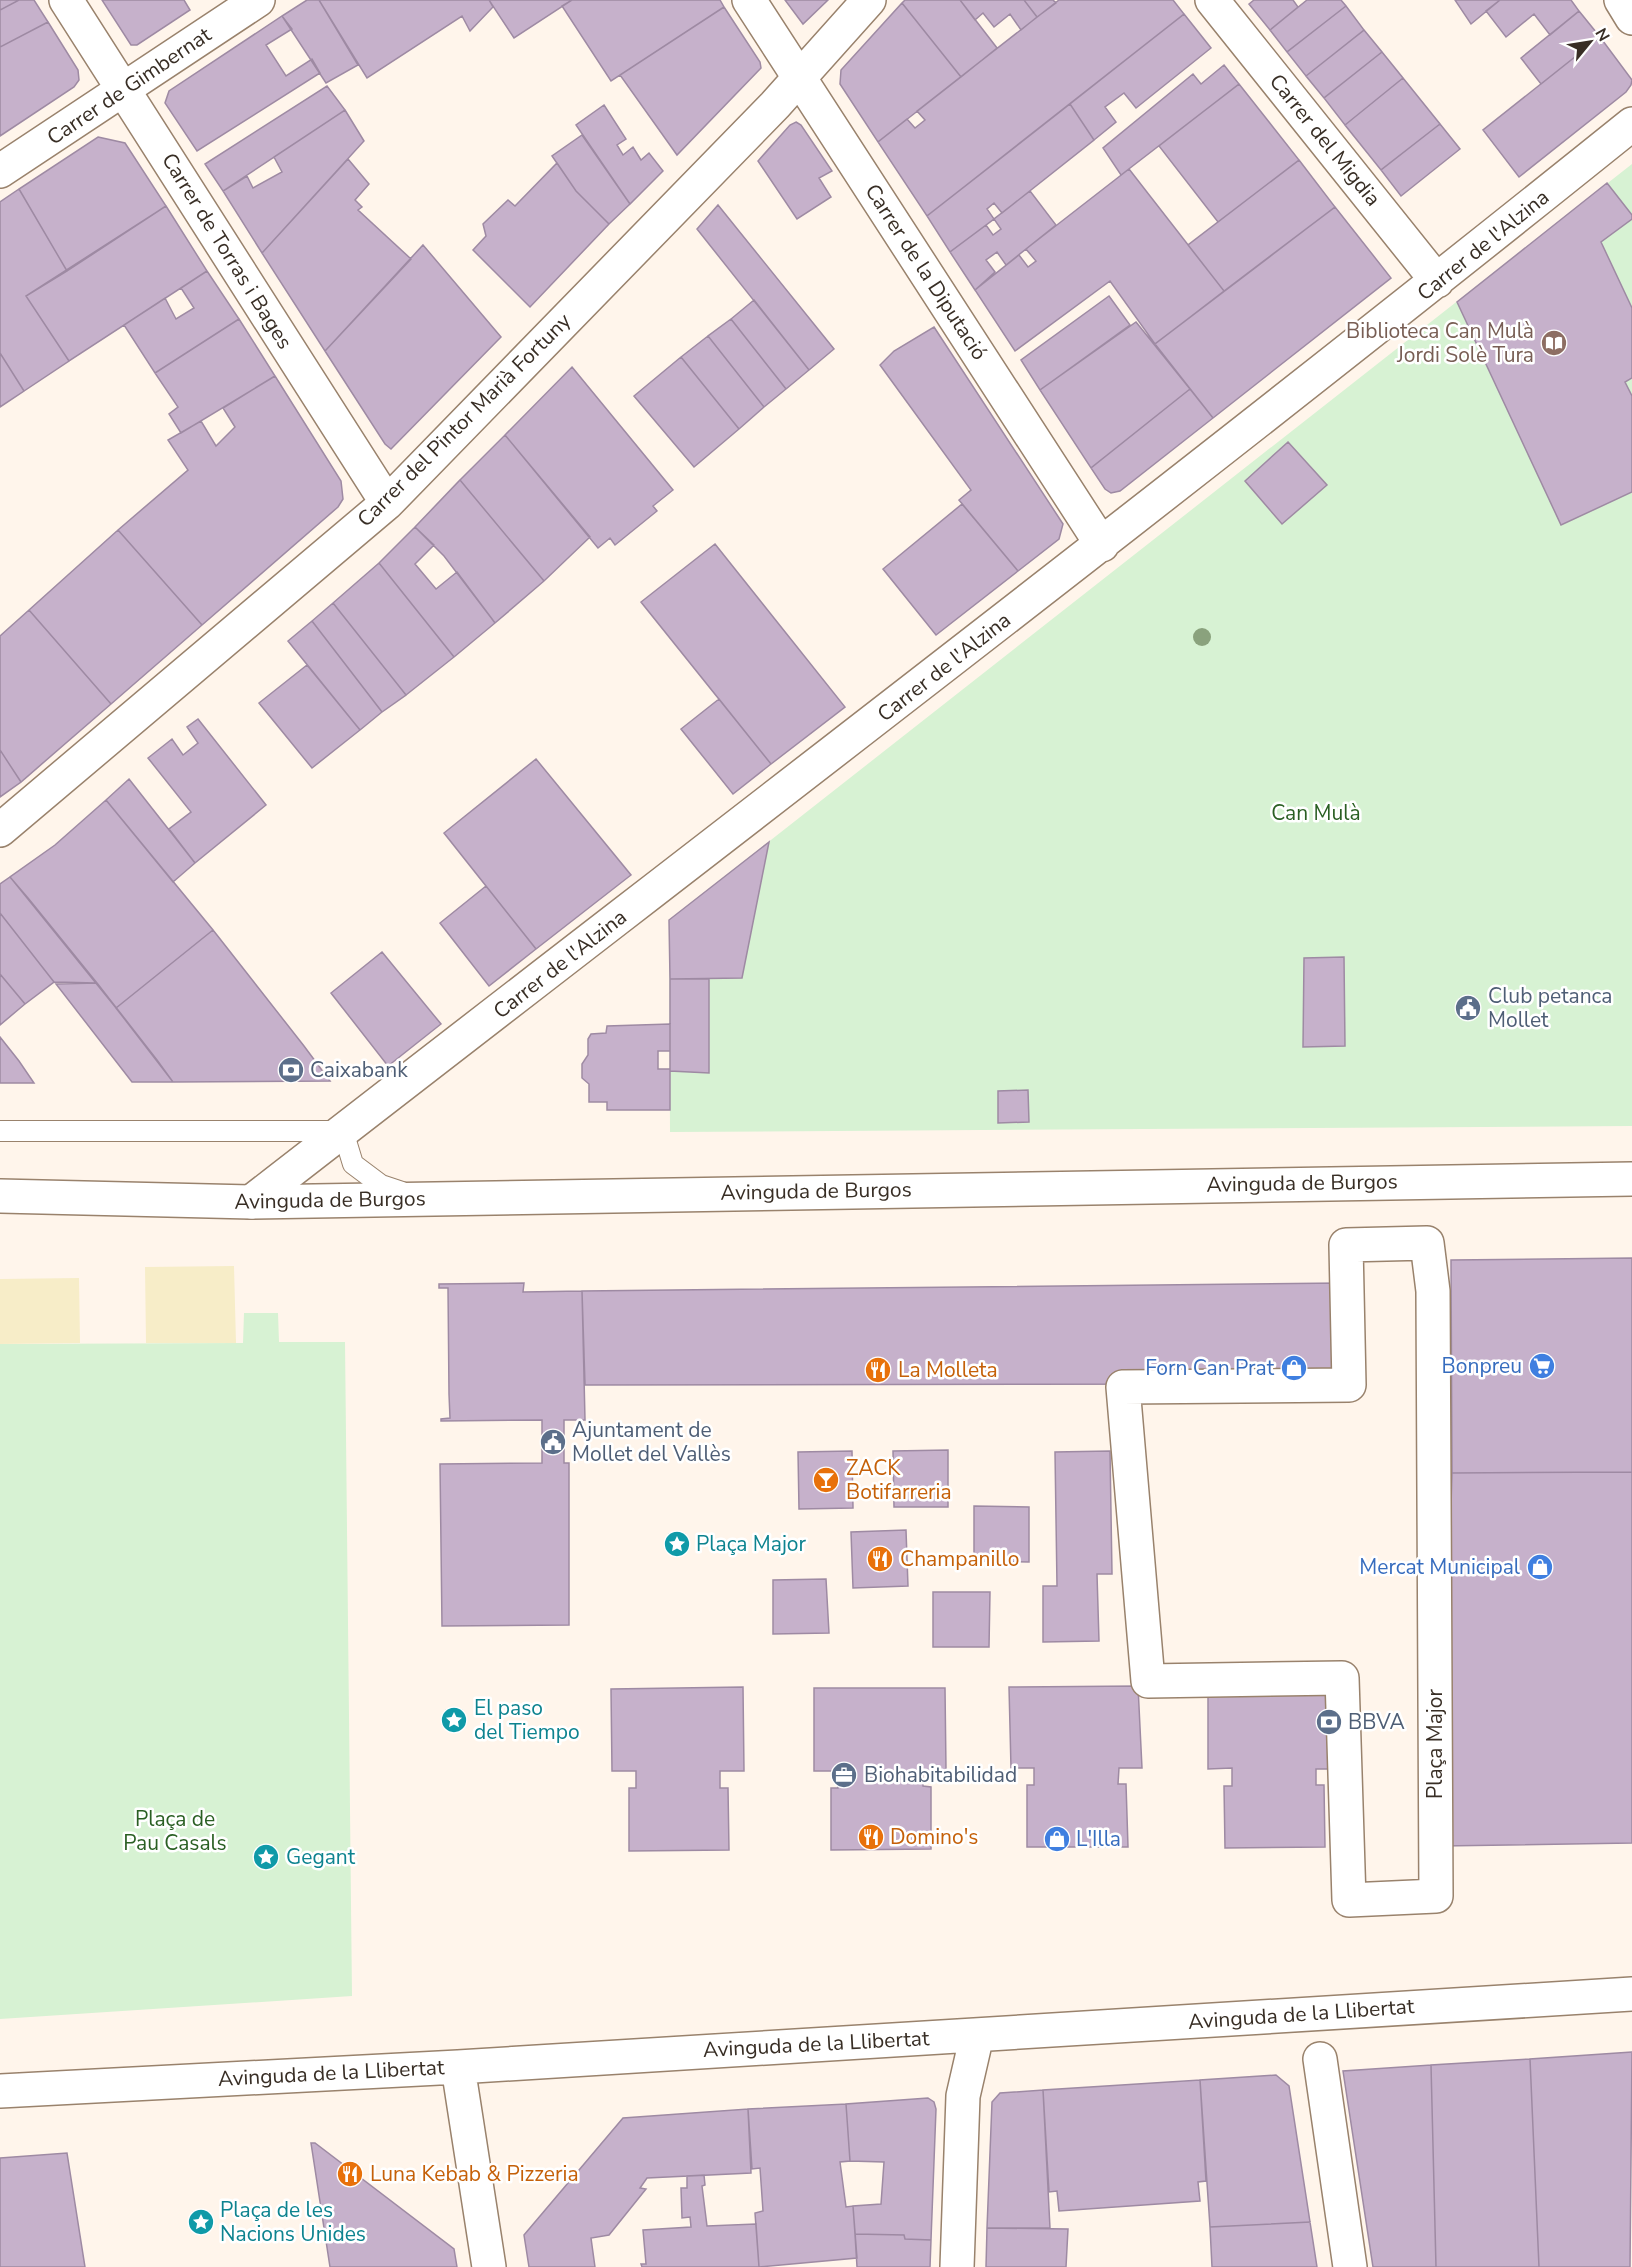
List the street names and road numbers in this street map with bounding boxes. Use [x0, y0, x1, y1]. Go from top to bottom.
street label: Carrer de Gimbernat [42, 20, 217, 151]
street label: Carrer del Migdia [1263, 68, 1387, 212]
street label: Carrer de Torras i Bages [155, 148, 299, 354]
street label: Carrer de la Diputació [859, 179, 993, 365]
street label: Carrer de l'Alzina [1411, 183, 1555, 307]
street label: Carrer del Pintor Marià Fortuny [351, 307, 577, 533]
street label: Carrer de l'Alzina [872, 606, 1016, 728]
street label: Carrer de l'Alzina [488, 903, 632, 1025]
street label: Avinguda de Burgos [1206, 1167, 1398, 1199]
street label: Avinguda de Burgos [720, 1175, 912, 1207]
street label: Avinguda de Burgos [234, 1184, 426, 1216]
street label: Plaça Major [1421, 1689, 1449, 1799]
street label: Avinguda de la Llibertat [1187, 1992, 1416, 2036]
street label: Avinguda de la Llibertat [702, 2024, 931, 2064]
street label: Avinguda de la Llibertat [217, 2053, 446, 2093]

